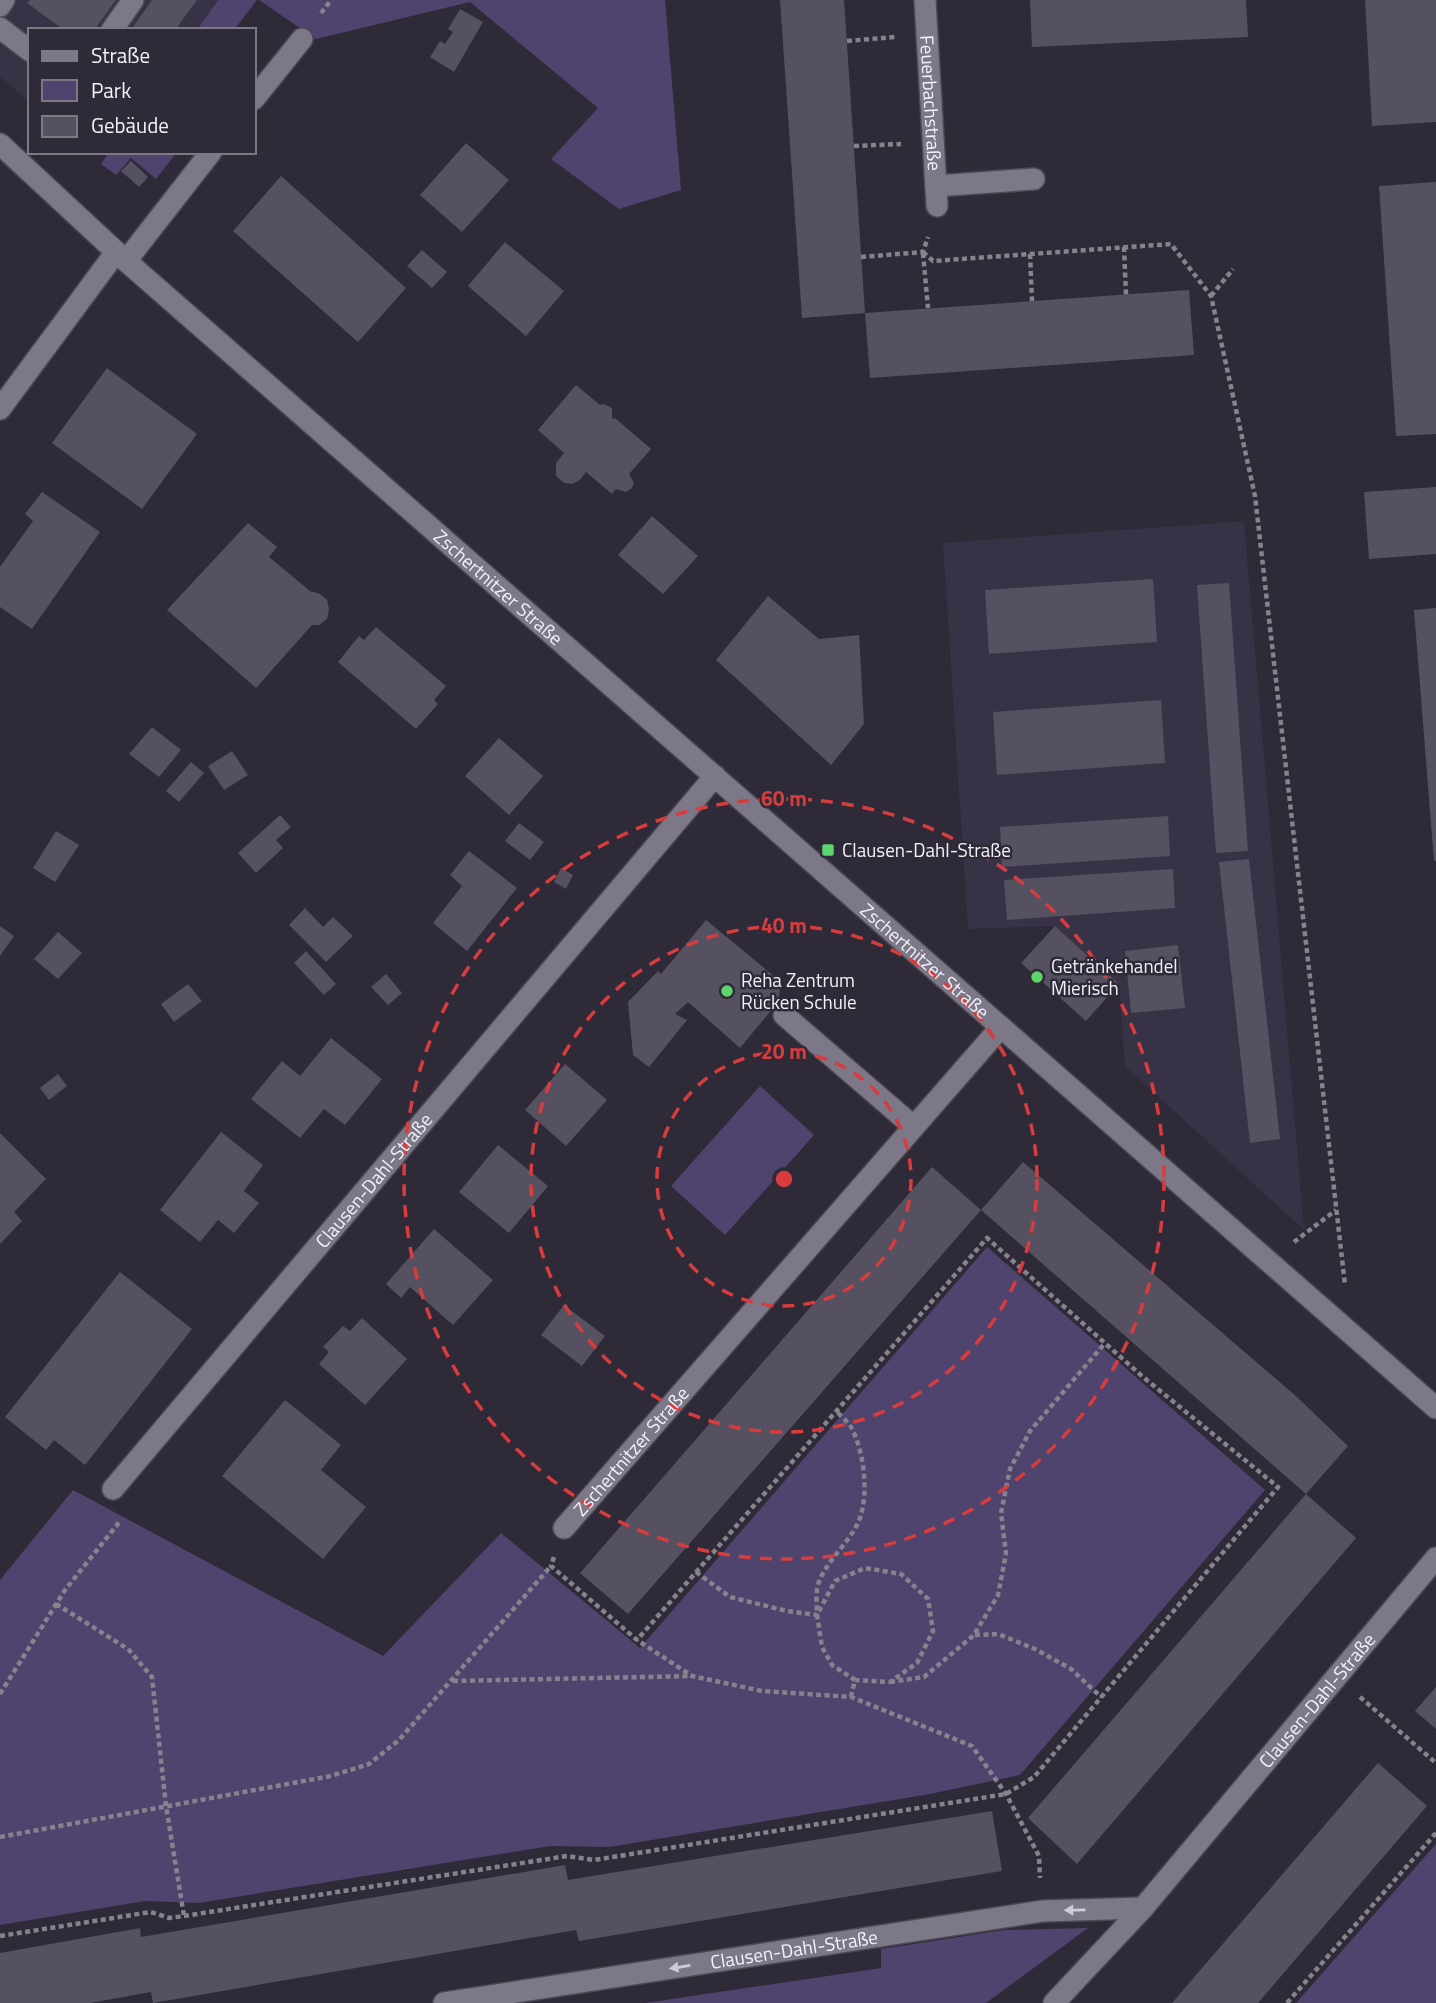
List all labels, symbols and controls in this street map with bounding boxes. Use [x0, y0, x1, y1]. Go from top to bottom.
legend [28, 28, 256, 154]
street label: Feuerbachstraße [913, 34, 950, 171]
text: Straße [91, 39, 150, 71]
text: Park [91, 74, 131, 106]
text: Gebäude [91, 109, 169, 141]
street label: Zschertnitzer Straße [428, 522, 570, 652]
text: 60 m [761, 782, 807, 814]
place label: Clausen-Dahl-Straße [842, 835, 1011, 864]
marker: Clausen-Dahl-Straße [820, 842, 836, 858]
street label: Zschertnitzer Straße [854, 895, 997, 1025]
text: 40 m [761, 909, 807, 941]
place label: Getränkehandel Mierisch [1051, 951, 1178, 1002]
place label: Reha Zentrum Rücken Schule [741, 965, 857, 1016]
marker: Getränkehandel Mierisch [1029, 969, 1045, 985]
marker: Reha Zentrum Rücken Schule [719, 983, 735, 999]
text: 20 m [761, 1035, 807, 1067]
street label: Clausen-Dahl-Straße [308, 1106, 439, 1254]
centre of rings [772, 1167, 796, 1191]
street label: Zschertnitzer Straße [566, 1380, 695, 1522]
street label: Clausen-Dahl-Straße [1251, 1626, 1382, 1774]
one-way arrow [1063, 1904, 1085, 1916]
street label: Clausen-Dahl-Straße [708, 1922, 880, 1976]
one-way arrow [669, 1961, 691, 1972]

